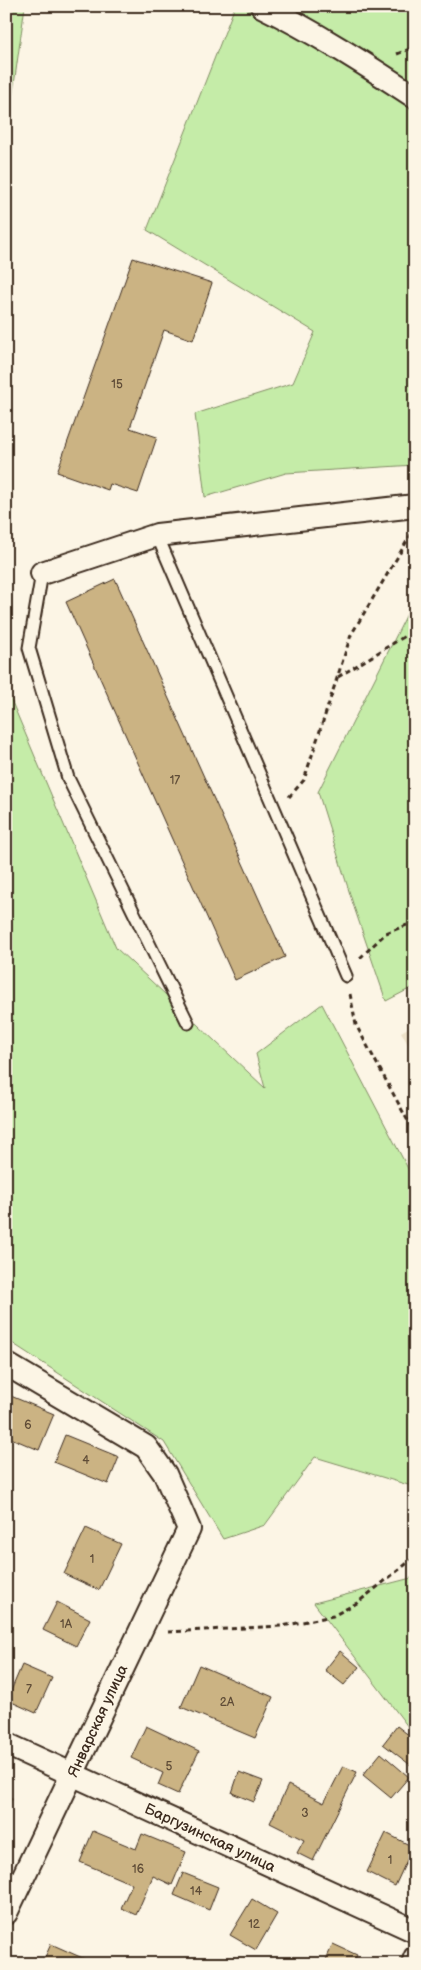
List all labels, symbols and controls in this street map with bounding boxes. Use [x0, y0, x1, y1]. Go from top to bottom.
house number: 15 [111, 377, 123, 392]
house number: 17 [170, 773, 180, 788]
house number: 6 [24, 1418, 32, 1433]
house number: 4 [82, 1453, 90, 1468]
house number: 1 [90, 1552, 94, 1567]
house number: 1А [60, 1617, 73, 1632]
street label: Январская улица [64, 1662, 132, 1780]
house number: 7 [26, 1682, 32, 1697]
house number: 2А [220, 1695, 235, 1710]
house number: 5 [166, 1759, 173, 1774]
street label: Баргузинская улица [141, 1799, 279, 1877]
house number: 3 [301, 1806, 309, 1821]
house number: 1 [388, 1853, 392, 1868]
house number: 16 [132, 1862, 144, 1877]
house number: 14 [190, 1884, 203, 1899]
house number: 12 [248, 1917, 260, 1932]

